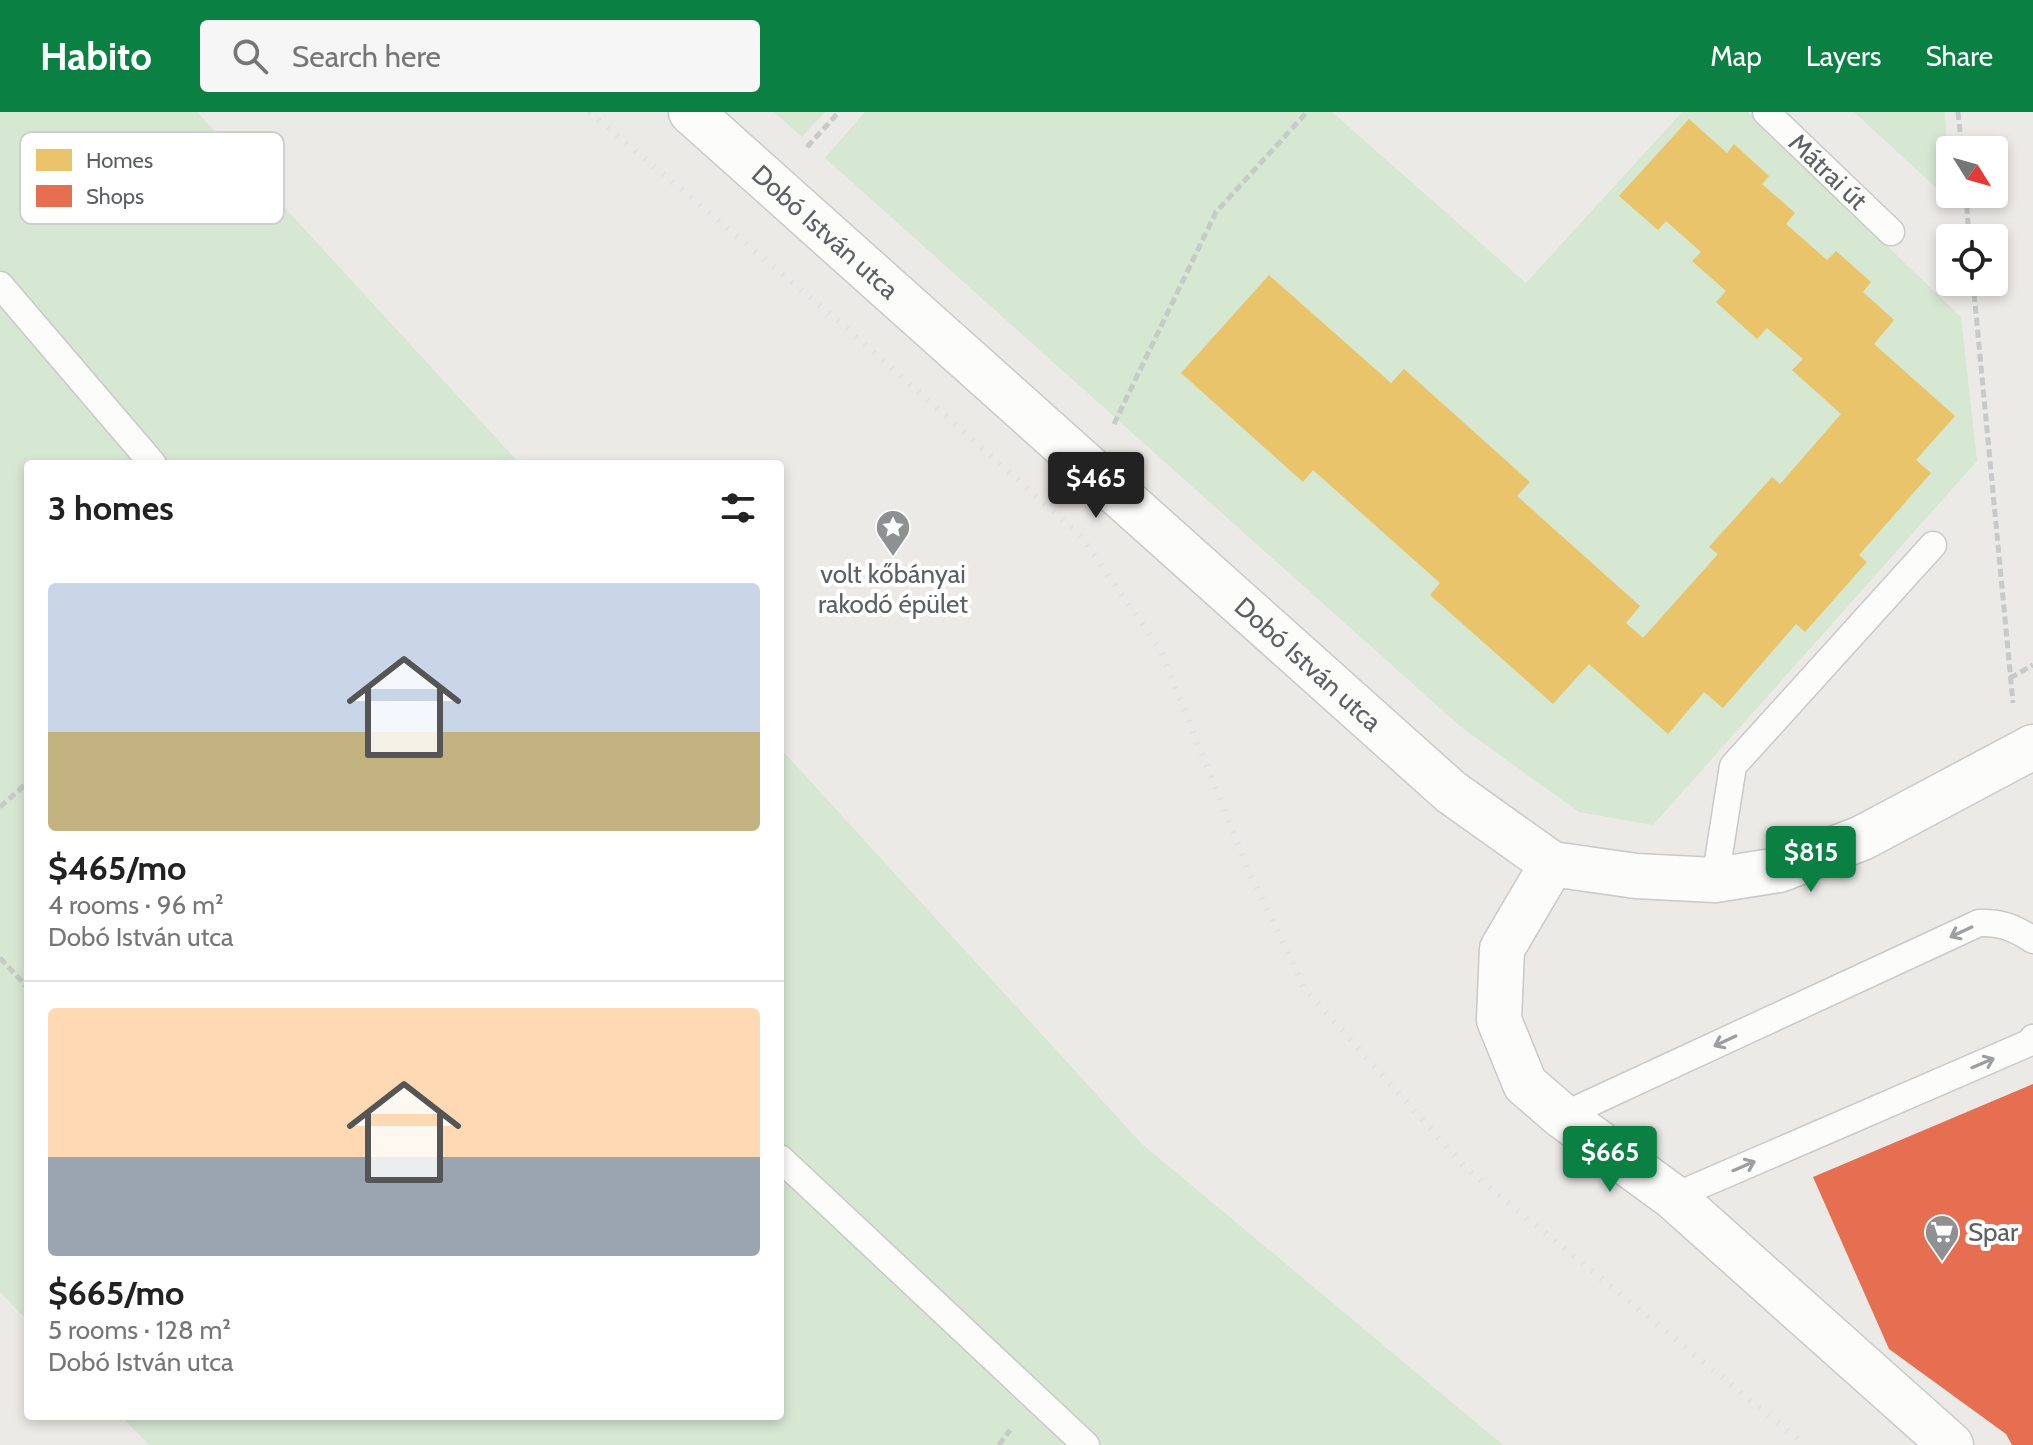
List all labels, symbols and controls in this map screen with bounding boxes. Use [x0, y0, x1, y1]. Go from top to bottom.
search box [200, 20, 760, 92]
text: Habito [40, 33, 152, 80]
icon: search [228, 34, 272, 78]
text: Search here [292, 38, 441, 75]
text: Map [1710, 39, 1762, 73]
text: Layers [1806, 39, 1881, 73]
text: Share [1925, 39, 1993, 73]
street label: Mátrai út [1782, 127, 1874, 217]
legend [20, 132, 284, 224]
north arrow [1936, 136, 2008, 208]
map controls [1936, 136, 2008, 296]
text: Homes [86, 147, 153, 174]
street label: Dobó István utca [745, 158, 905, 306]
text: Shops [86, 183, 144, 210]
button: locate [1936, 224, 2008, 296]
pin: $465 [1049, 452, 1143, 520]
text: $465 [1066, 462, 1126, 494]
icon: filters [716, 486, 760, 530]
text: 3 homes [48, 487, 174, 529]
place icon: volt kőbányai rakodó épület [874, 508, 912, 558]
place label: volt kőbányai rakodó épület [818, 558, 968, 620]
street label: Dobó István utca [1228, 590, 1388, 738]
icon: home [332, 635, 476, 779]
pin: $815 [1764, 826, 1858, 894]
text: $815 [1784, 836, 1838, 868]
text: $465/mo [48, 847, 186, 889]
text: 4 rooms · 96 m² [48, 889, 224, 921]
text: Dobó István utca [48, 921, 234, 953]
one-way arrow [1950, 925, 1974, 940]
one-way arrow [1713, 1034, 1738, 1049]
one-way arrow [1970, 1054, 1995, 1069]
icon: home [332, 1060, 476, 1204]
pin: $665 [1563, 1126, 1657, 1194]
text: $665 [1581, 1136, 1639, 1168]
one-way arrow [1731, 1158, 1756, 1173]
supermarket icon: Spar [1923, 1213, 1961, 1263]
place label: Spar [1968, 1216, 2019, 1248]
text: $665/mo [48, 1272, 184, 1314]
text: 5 rooms · 128 m² [48, 1314, 231, 1346]
text: Dobó István utca [48, 1346, 234, 1378]

